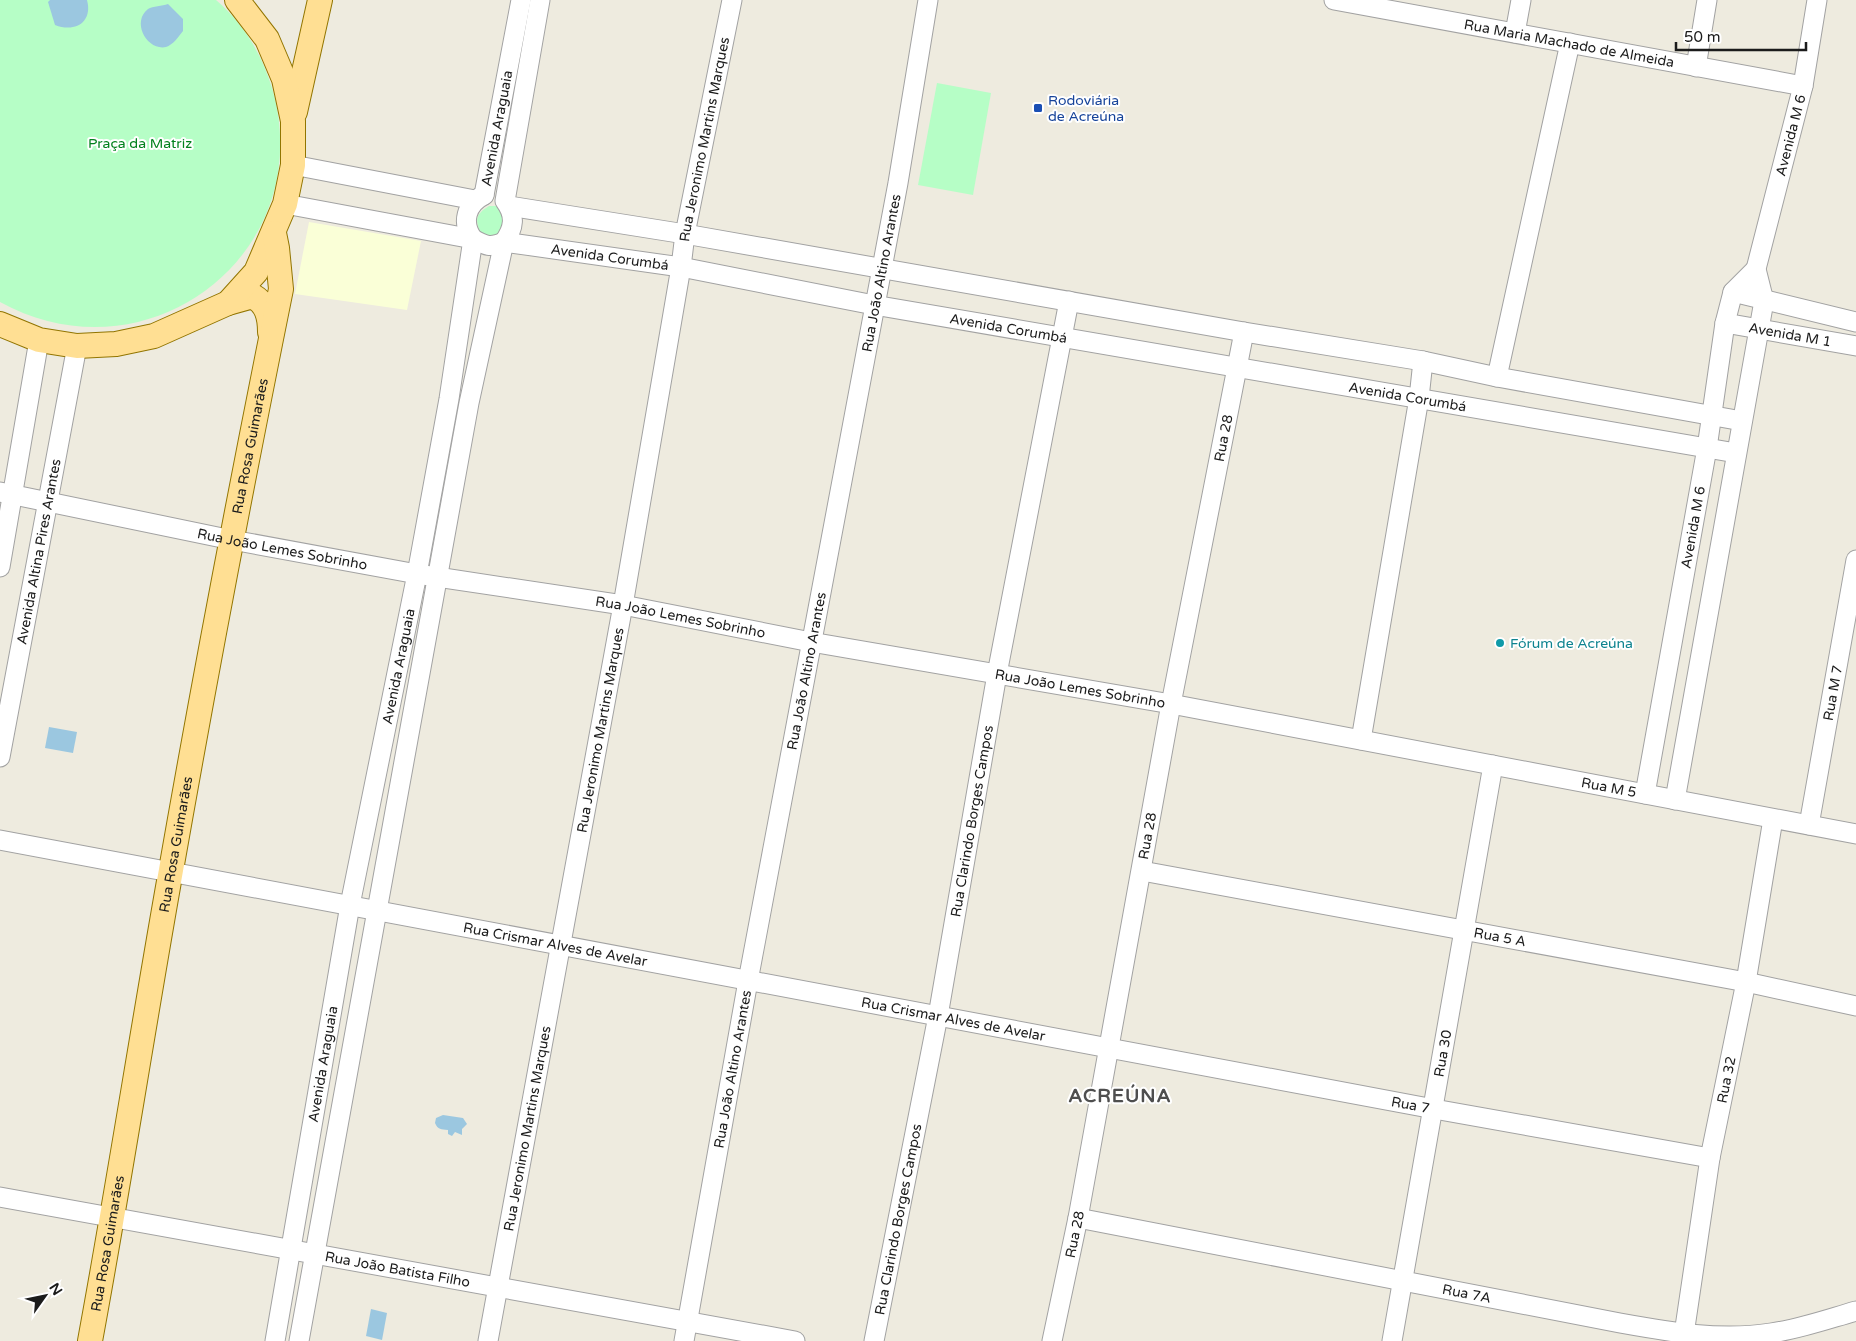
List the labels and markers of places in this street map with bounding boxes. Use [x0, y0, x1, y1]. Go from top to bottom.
place label: Rodoviária de Acreúna [1048, 92, 1124, 125]
marker: Rodoviária de Acreúna [1032, 102, 1044, 114]
place label: Fórum de Acreúna [1510, 635, 1633, 652]
marker: Fórum de Acreúna [1494, 637, 1506, 649]

